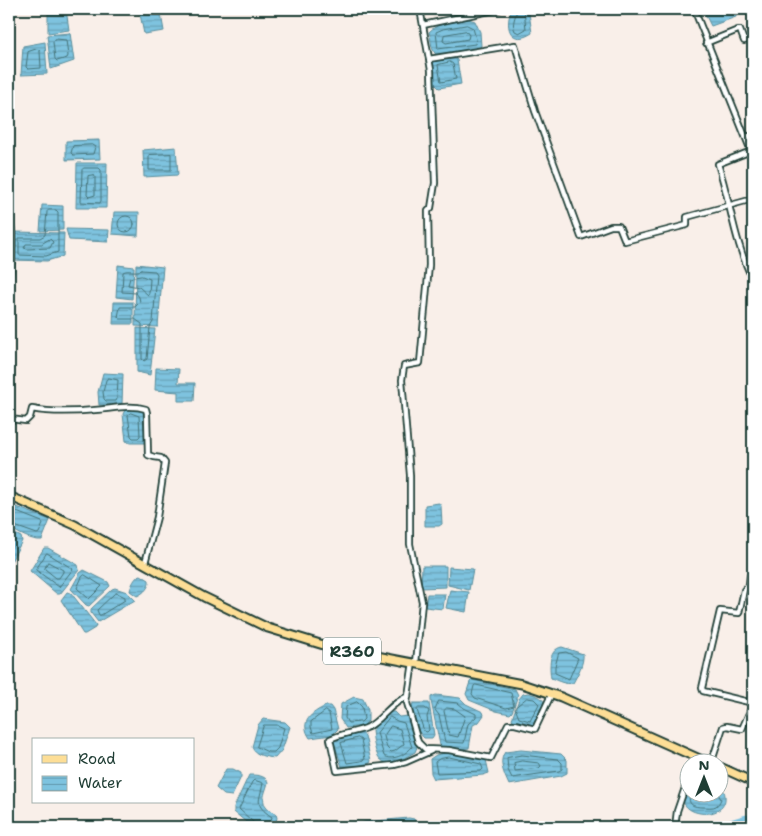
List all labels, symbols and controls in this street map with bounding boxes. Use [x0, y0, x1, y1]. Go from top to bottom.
road number: R360 [323, 637, 381, 664]
legend [32, 738, 195, 804]
text: Road [78, 749, 116, 769]
north arrow [680, 754, 730, 804]
text: N [698, 756, 710, 774]
text: Water [78, 773, 122, 793]

